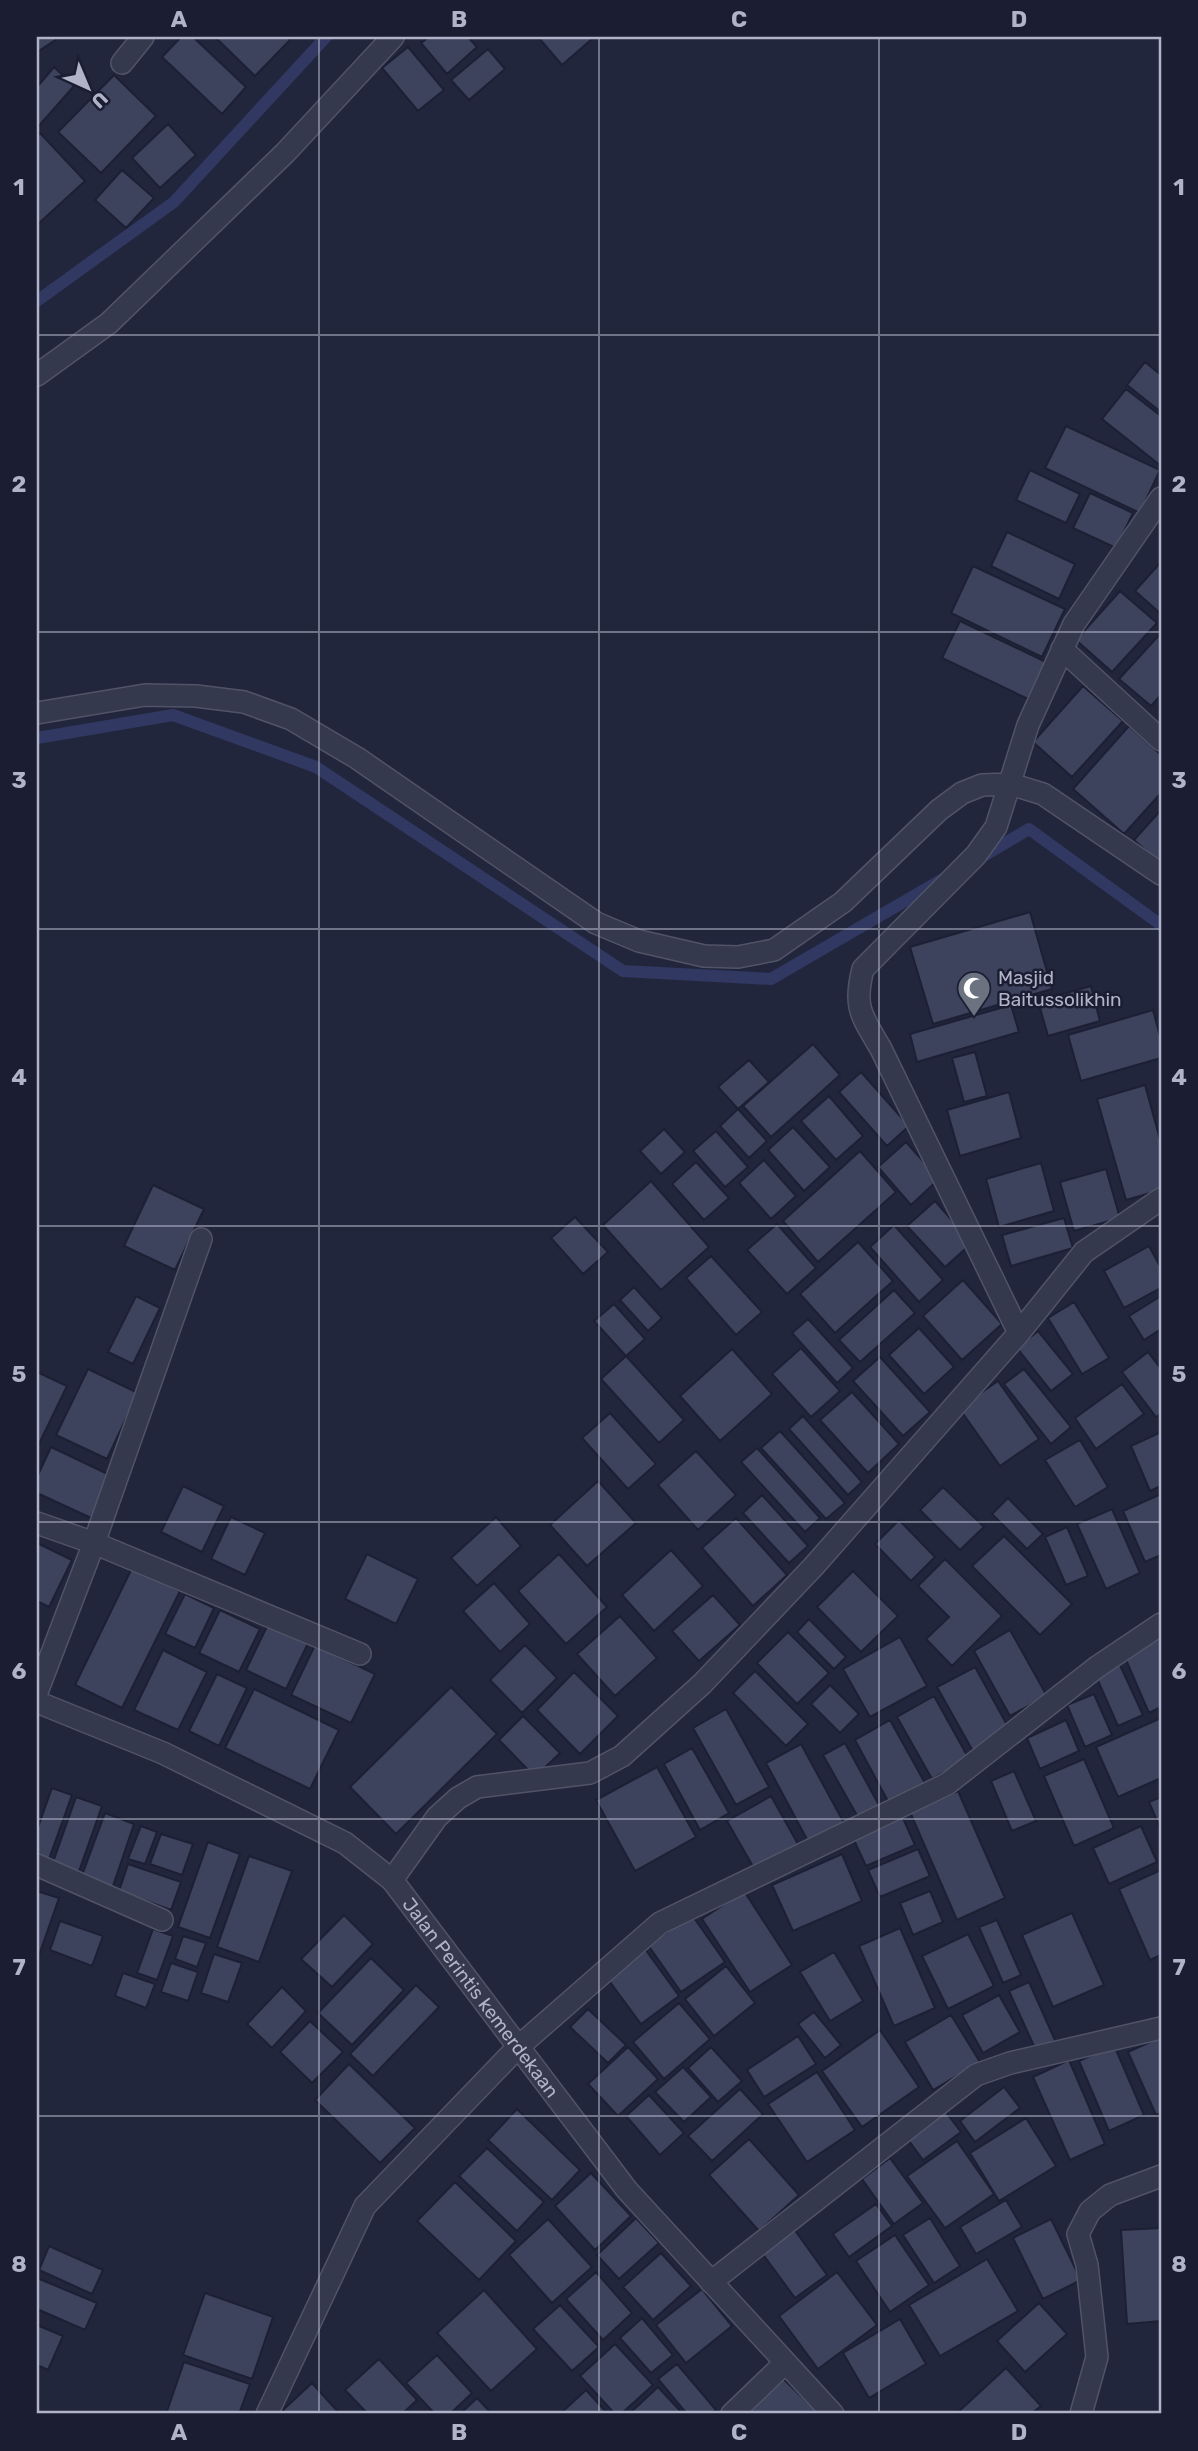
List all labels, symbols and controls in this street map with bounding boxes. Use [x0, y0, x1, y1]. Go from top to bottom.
text: A [171, 5, 188, 33]
text: B [451, 5, 467, 33]
text: C [731, 5, 747, 33]
text: D [1011, 5, 1027, 33]
north arrow [52, 52, 122, 122]
text: U [87, 87, 112, 113]
text: 1 [13, 173, 25, 201]
text: 1 [1173, 173, 1185, 201]
text: 2 [12, 470, 26, 498]
text: 2 [1172, 470, 1186, 498]
text: 3 [11, 766, 27, 794]
text: 3 [1171, 766, 1187, 794]
place label: Masjid Baitussolikhin [998, 966, 1122, 1011]
mosque icon: Masjid Baitussolikhin [955, 969, 993, 1018]
text: 4 [11, 1063, 27, 1091]
text: 4 [1171, 1063, 1187, 1091]
text: 5 [12, 1360, 27, 1388]
text: 5 [1172, 1360, 1187, 1388]
text: 6 [12, 1657, 27, 1685]
text: 6 [1172, 1657, 1187, 1685]
street label: Jalan Perintis kemerdekaan [398, 1893, 564, 2102]
text: 7 [12, 1953, 26, 1981]
text: 7 [1172, 1953, 1186, 1981]
text: 8 [11, 2250, 27, 2278]
text: 8 [1171, 2250, 1187, 2278]
text: A [171, 2418, 188, 2446]
text: B [451, 2418, 467, 2446]
text: C [731, 2418, 747, 2446]
text: D [1011, 2418, 1027, 2446]

